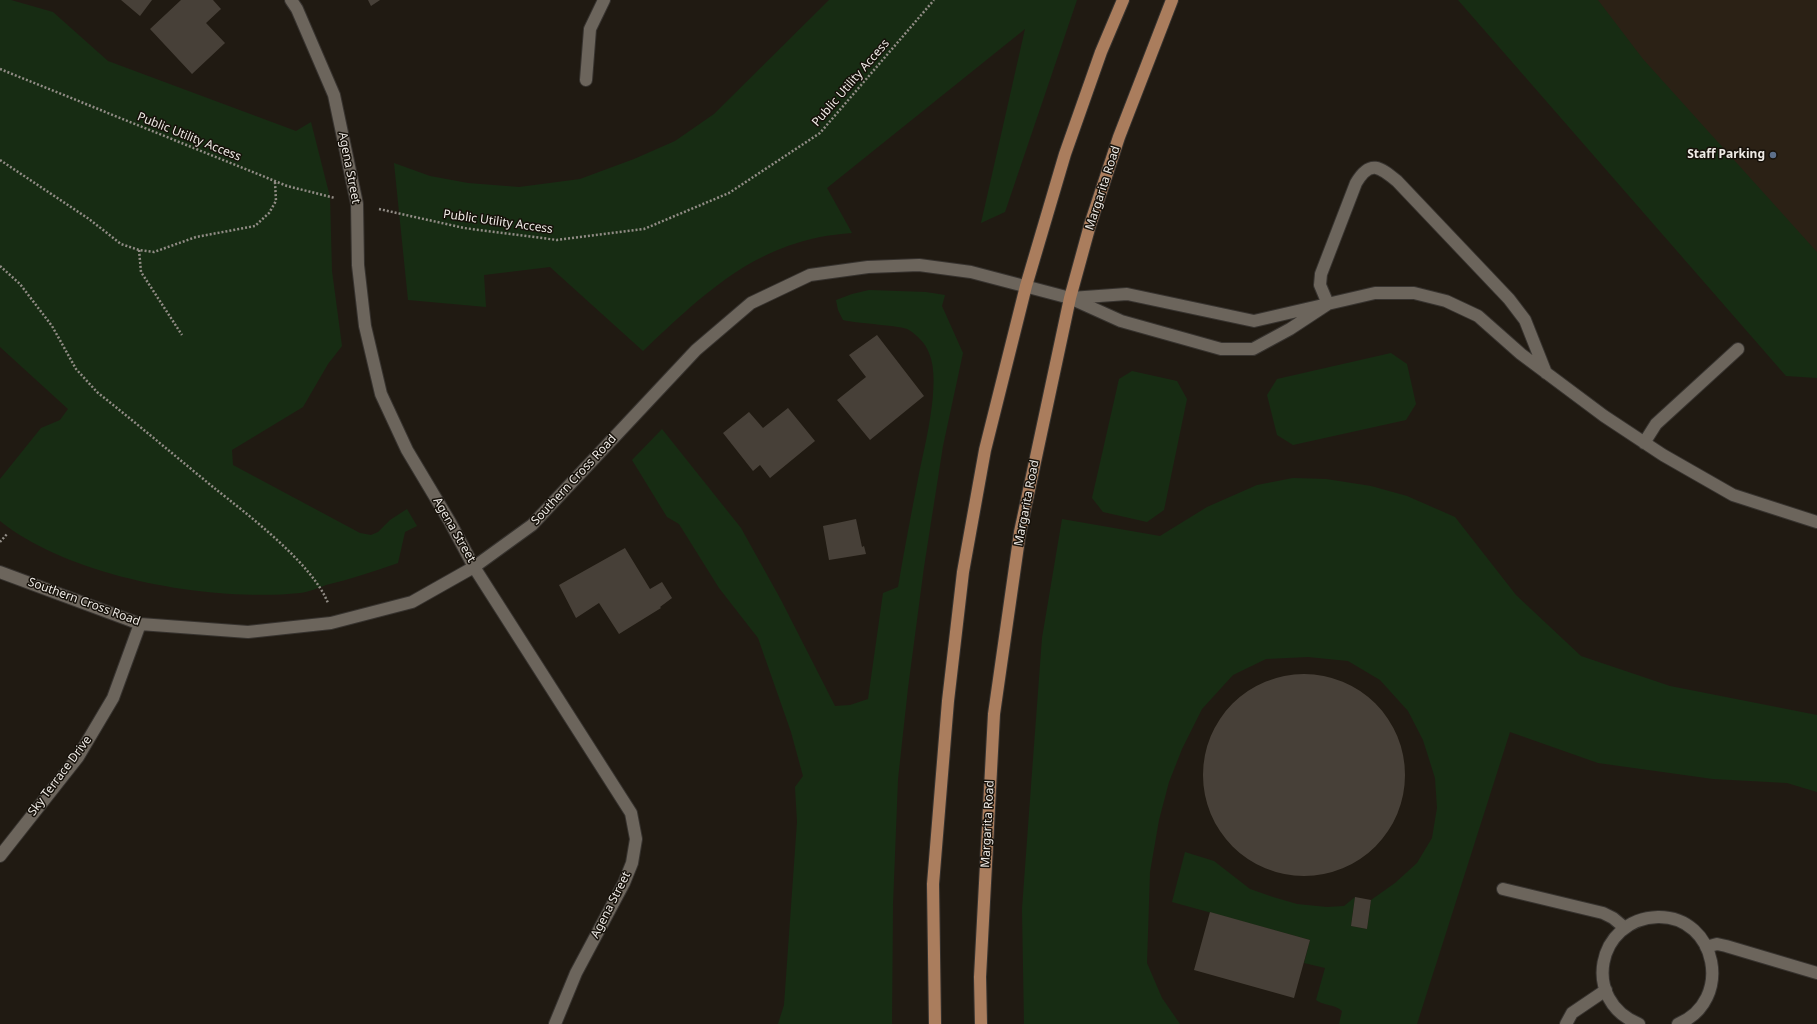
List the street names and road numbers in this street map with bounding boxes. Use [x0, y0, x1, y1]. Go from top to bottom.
street label: Public Utility Access [809, 37, 893, 129]
street label: Public Utility Access [135, 110, 243, 164]
street label: Agena Street [335, 131, 363, 205]
street label: Margarita Road [1083, 144, 1123, 232]
street label: Public Utility Access [442, 207, 554, 237]
street label: Southern Cross Road [528, 432, 620, 528]
street label: Margarita Road [1012, 459, 1042, 547]
street label: Agena Street [430, 495, 478, 565]
street label: Southern Cross Road [26, 575, 142, 629]
street label: Sky Terrace Drive [25, 733, 95, 819]
street label: Margarita Road [979, 780, 997, 868]
street label: Agena Street [588, 869, 634, 941]

